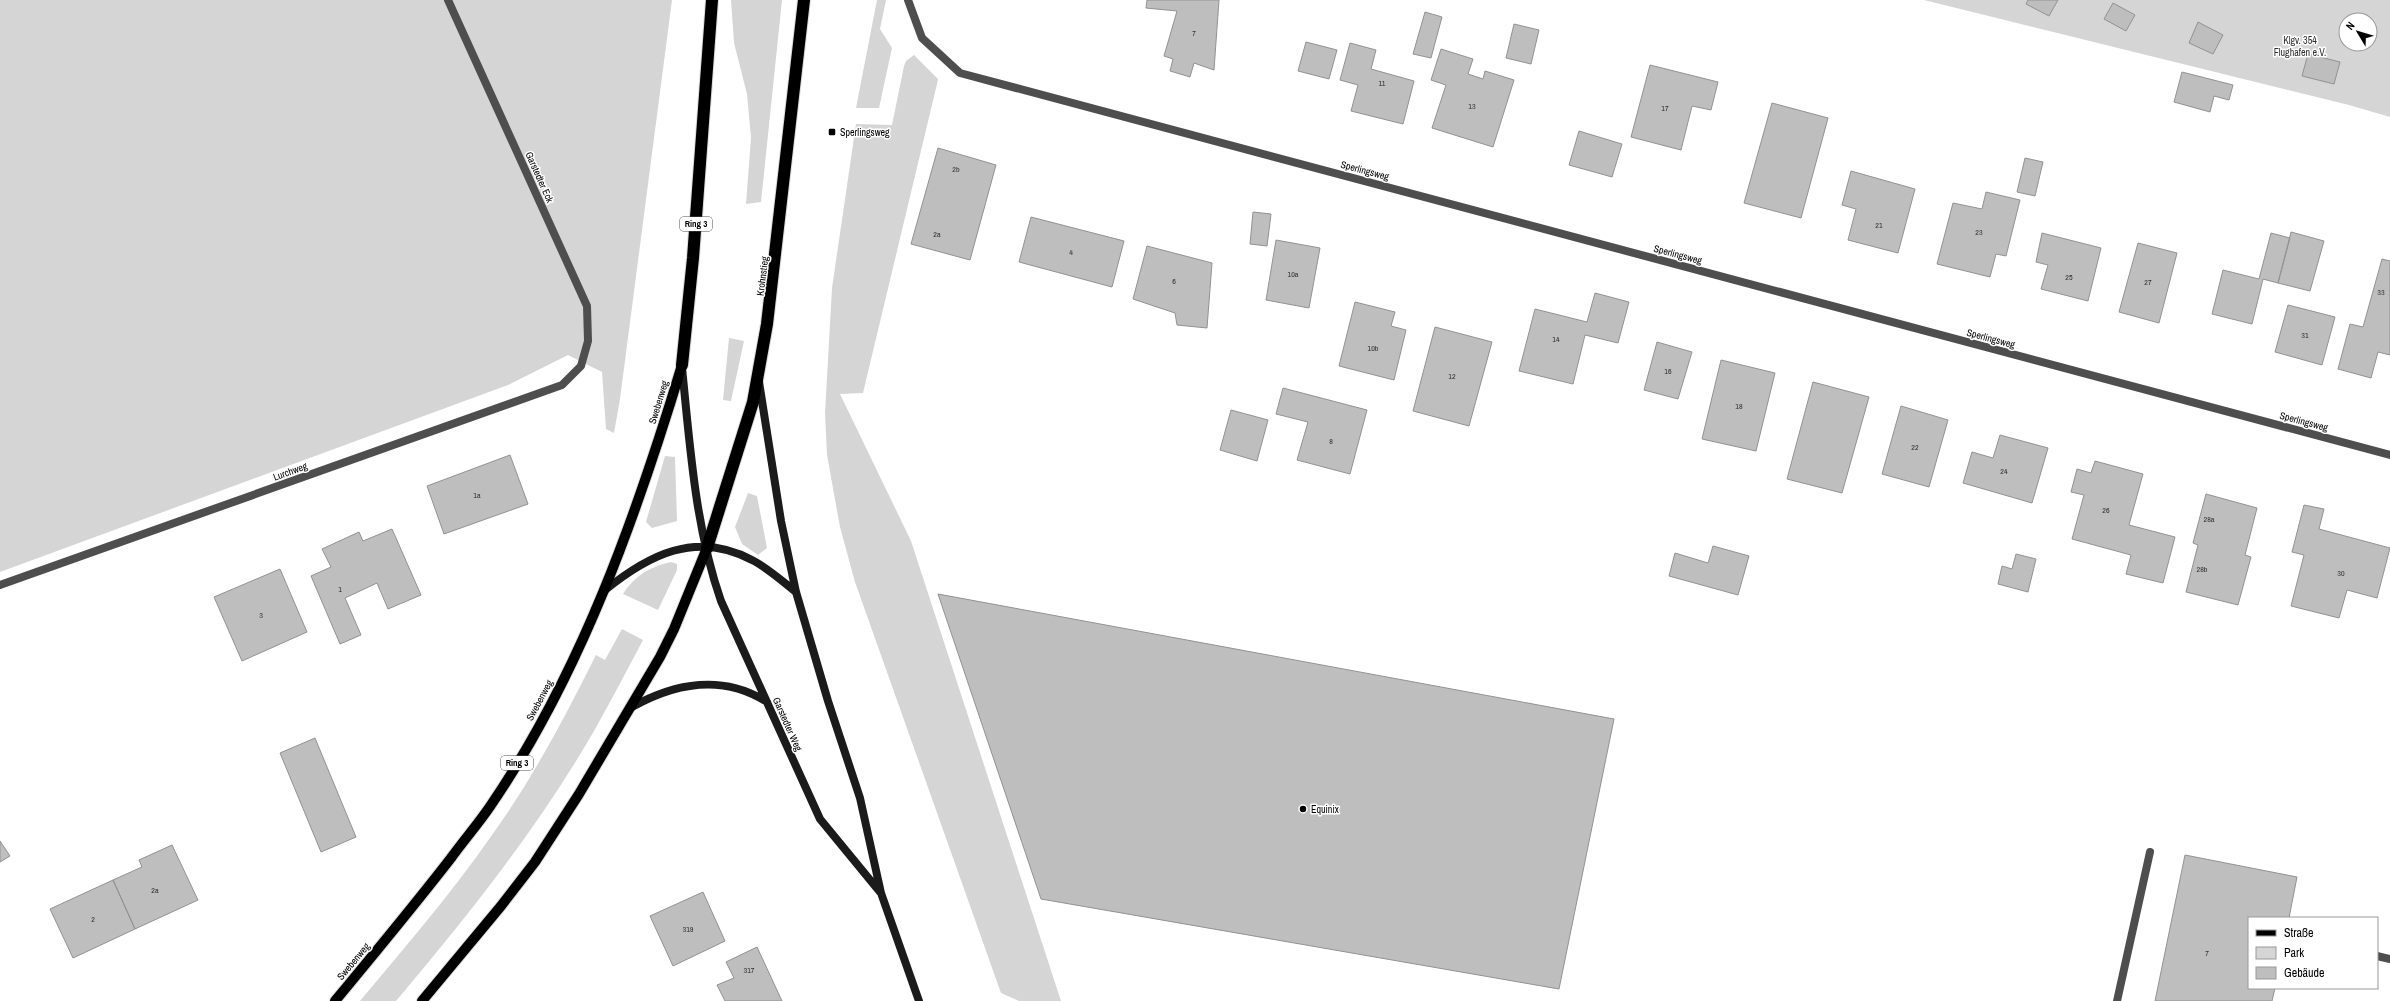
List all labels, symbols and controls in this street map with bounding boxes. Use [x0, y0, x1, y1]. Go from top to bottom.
north arrow [2338, 12, 2378, 52]
text: N [2343, 19, 2358, 33]
house number: 7 [1192, 28, 1196, 38]
park label: Klgv. 354 Flughafen e.V. [2274, 34, 2326, 59]
house number: 11 [1379, 78, 1386, 88]
house number: 13 [1468, 101, 1476, 111]
house number: 17 [1661, 103, 1669, 113]
place label: Sperlingsweg [840, 126, 890, 139]
marker: Sperlingsweg [827, 127, 837, 137]
street label: Garstedter Eck [522, 150, 557, 206]
street label: Sperlingsweg [1339, 158, 1391, 183]
house number: 2b [952, 164, 960, 174]
road number: Ring 3 [680, 217, 712, 231]
house number: 21 [1875, 220, 1883, 230]
house number: 23 [1975, 227, 1983, 237]
house number: 2a [933, 229, 941, 239]
street label: Sperlingsweg [1652, 242, 1704, 267]
house number: 4 [1069, 247, 1073, 257]
street label: Krohnstieg [754, 255, 771, 297]
house number: 10a [1288, 269, 1299, 279]
house number: 25 [2065, 272, 2073, 282]
house number: 6 [1172, 276, 1176, 286]
house number: 27 [2144, 277, 2152, 287]
house number: 33 [2377, 287, 2385, 297]
street label: Sperlingsweg [1965, 326, 2017, 351]
house number: 31 [2301, 330, 2309, 340]
house number: 14 [1552, 334, 1560, 344]
house number: 10b [1368, 343, 1379, 353]
house number: 16 [1664, 366, 1672, 376]
house number: 12 [1448, 371, 1456, 381]
street label: Swebenweg [646, 378, 671, 425]
house number: 18 [1735, 401, 1743, 411]
street label: Sperlingsweg [2278, 409, 2330, 434]
house number: 8 [1329, 436, 1333, 446]
house number: 22 [1911, 442, 1919, 452]
street label: Lurchweg [271, 459, 310, 484]
house number: 24 [2000, 466, 2008, 476]
house number: 1a [473, 490, 481, 500]
house number: 26 [2102, 505, 2110, 515]
house number: 28a [2204, 514, 2215, 524]
house number: 28b [2197, 564, 2208, 574]
house number: 30 [2337, 568, 2345, 578]
house number: 1 [338, 584, 342, 594]
house number: 3 [259, 610, 263, 620]
street label: Swebenweg [523, 677, 556, 723]
street label: Garstedter Weg [770, 695, 805, 754]
road number: Ring 3 [501, 756, 533, 770]
place label: Equinix [1311, 803, 1340, 816]
marker: Equinix [1298, 804, 1308, 814]
house number: 2a [151, 885, 159, 895]
house number: 2 [91, 914, 95, 924]
legend [2248, 917, 2378, 989]
house number: 319 [683, 924, 694, 934]
text: Straße [2284, 925, 2314, 941]
street label: Swebenweg [334, 940, 373, 983]
text: Park [2284, 945, 2304, 961]
house number: 7 [2205, 948, 2209, 958]
house number: 317 [744, 965, 755, 975]
text: Gebäude [2284, 965, 2325, 981]

